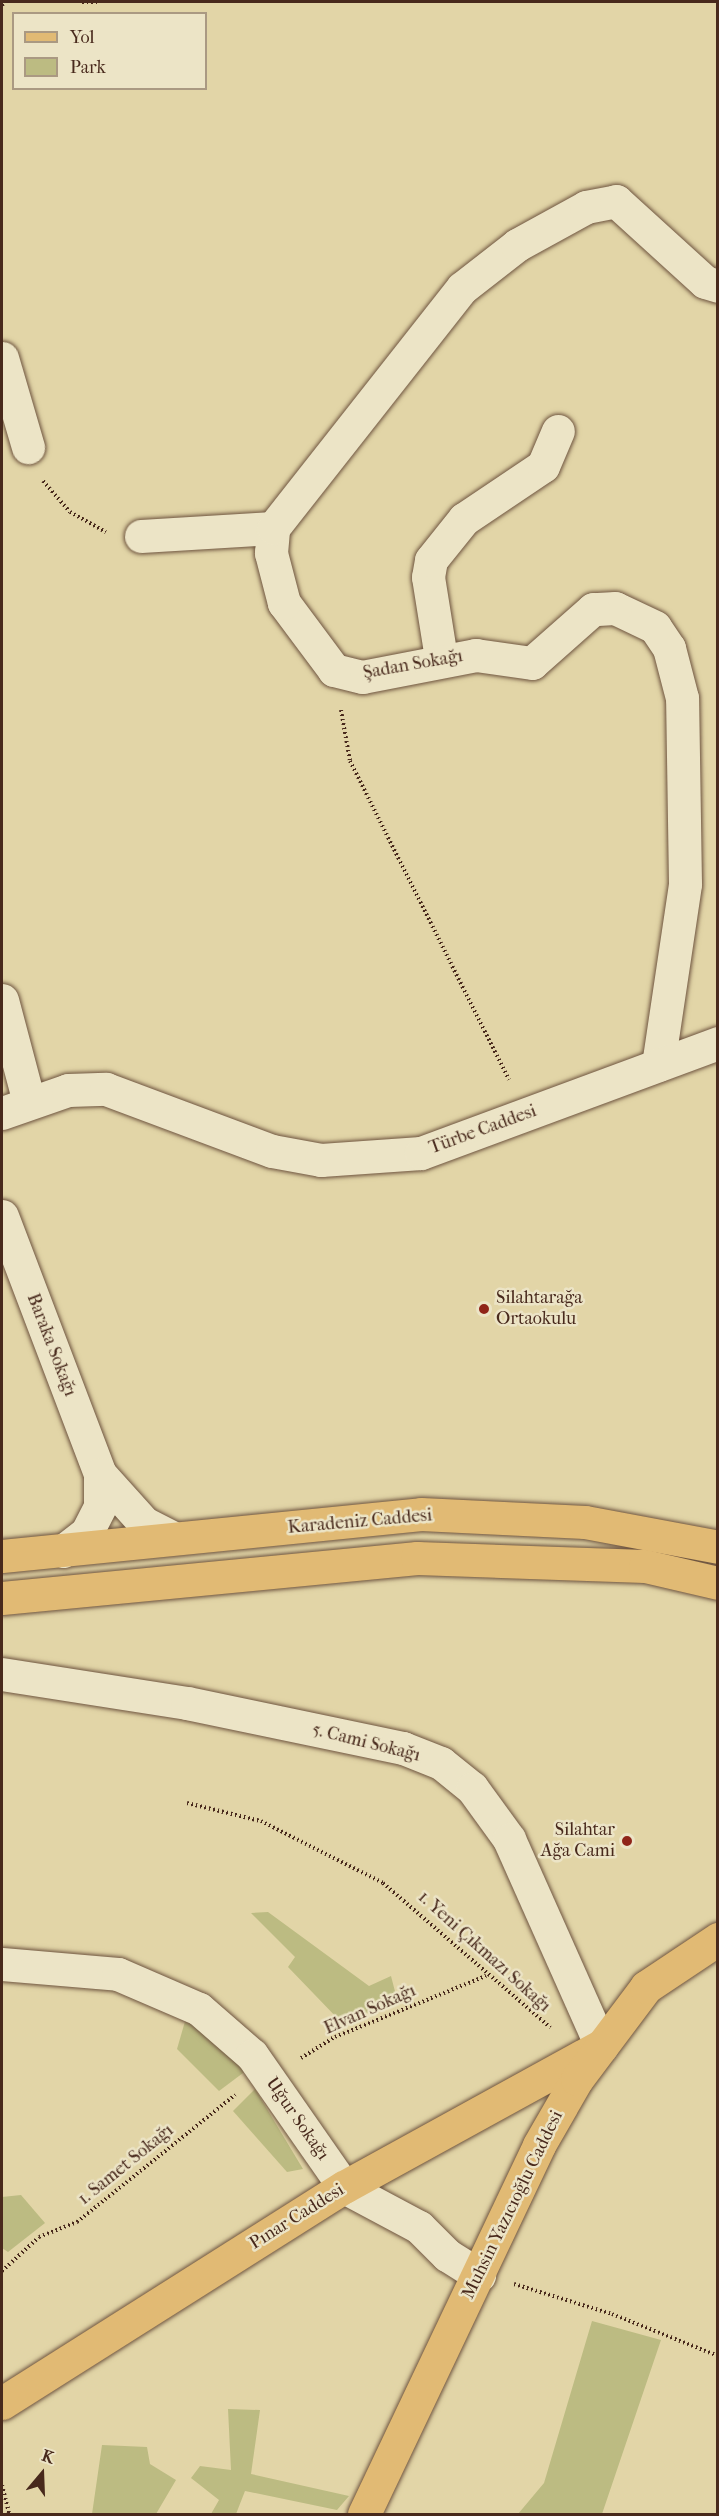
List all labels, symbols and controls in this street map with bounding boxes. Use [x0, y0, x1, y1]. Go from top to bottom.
legend [12, 12, 207, 90]
text: Yol [70, 27, 95, 48]
text: Park [70, 57, 106, 78]
street label: Şadan Sokağı [361, 646, 465, 684]
street label: Türbe Caddesi [426, 1101, 540, 1159]
place label: Silahtarağa Ortaokulu [496, 1288, 582, 1330]
street label: Baraka Sokağı [22, 1291, 80, 1399]
marker: Silahtarağa Ortaokulu [477, 1302, 491, 1316]
street label: Karadeniz Caddesi [287, 1505, 433, 1539]
street label: 5. Cami Sokağı [310, 1719, 422, 1767]
place label: Silahtar Ağa Cami [541, 1820, 615, 1862]
marker: Silahtar Ağa Cami [620, 1834, 634, 1848]
street label: 1. Yeni Çıkmazı Sokağı [413, 1887, 555, 2017]
street label: Elvan Sokağı [321, 1980, 419, 2040]
street label: Uğur Sokağı [261, 2073, 333, 2165]
street label: Muhsin Yazıcıoğlu Caddesi [458, 2107, 568, 2303]
street label: 1. Samet Sokağı [74, 2120, 178, 2210]
street label: Pınar Caddesi [246, 2179, 348, 2255]
north arrow [12, 2444, 72, 2504]
text: K [39, 2446, 57, 2467]

